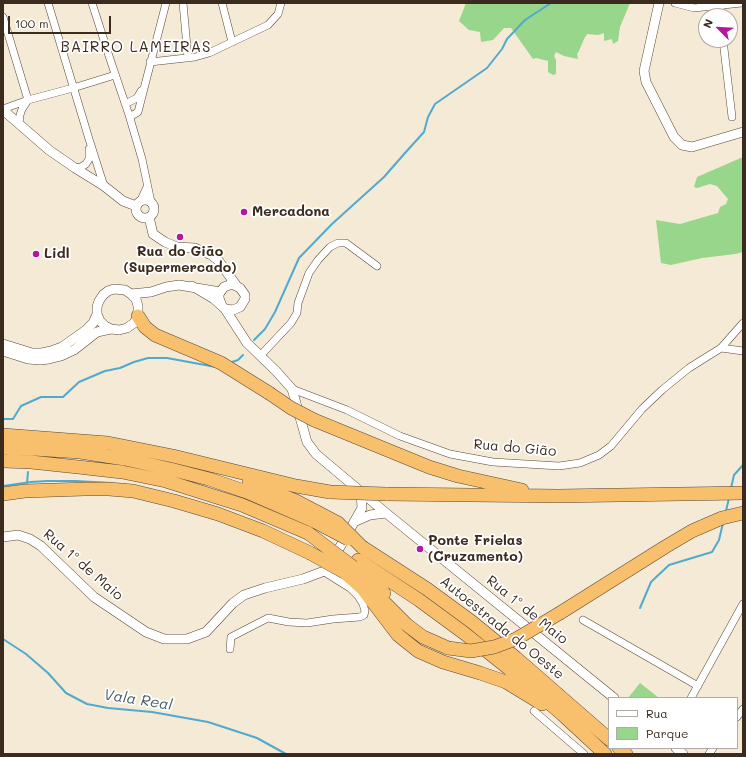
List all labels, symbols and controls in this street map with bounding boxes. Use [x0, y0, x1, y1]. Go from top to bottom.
scale bar [10, 8, 113, 34]
north arrow [698, 8, 738, 48]
text: 100 m [15, 15, 49, 31]
text: N [699, 16, 716, 30]
district label: BAIRRO LAMEIRAS [60, 38, 212, 56]
place label: Mercadona [252, 204, 330, 220]
marker: Mercadona [239, 207, 249, 217]
marker: Rua do Gião (Supermercado) [175, 232, 185, 242]
place label: Rua do Gião (Supermercado) [124, 244, 236, 276]
place label: Lidl [44, 246, 69, 262]
marker: Lidl [31, 249, 41, 259]
street label: Rua do Gião [473, 436, 557, 460]
street label: Rua 1º de Maio [40, 526, 126, 604]
place label: Ponte Frielas (Cruzamento) [428, 533, 523, 566]
marker: Ponte Frielas (Cruzamento) [415, 544, 425, 554]
street label: Rua 1º de Maio [483, 572, 571, 648]
street label: Autoestrada do Oeste [437, 573, 567, 683]
water label: Vala Real [102, 686, 174, 714]
legend [608, 697, 738, 749]
text: Rua [646, 705, 668, 721]
text: Parque [646, 725, 689, 741]

